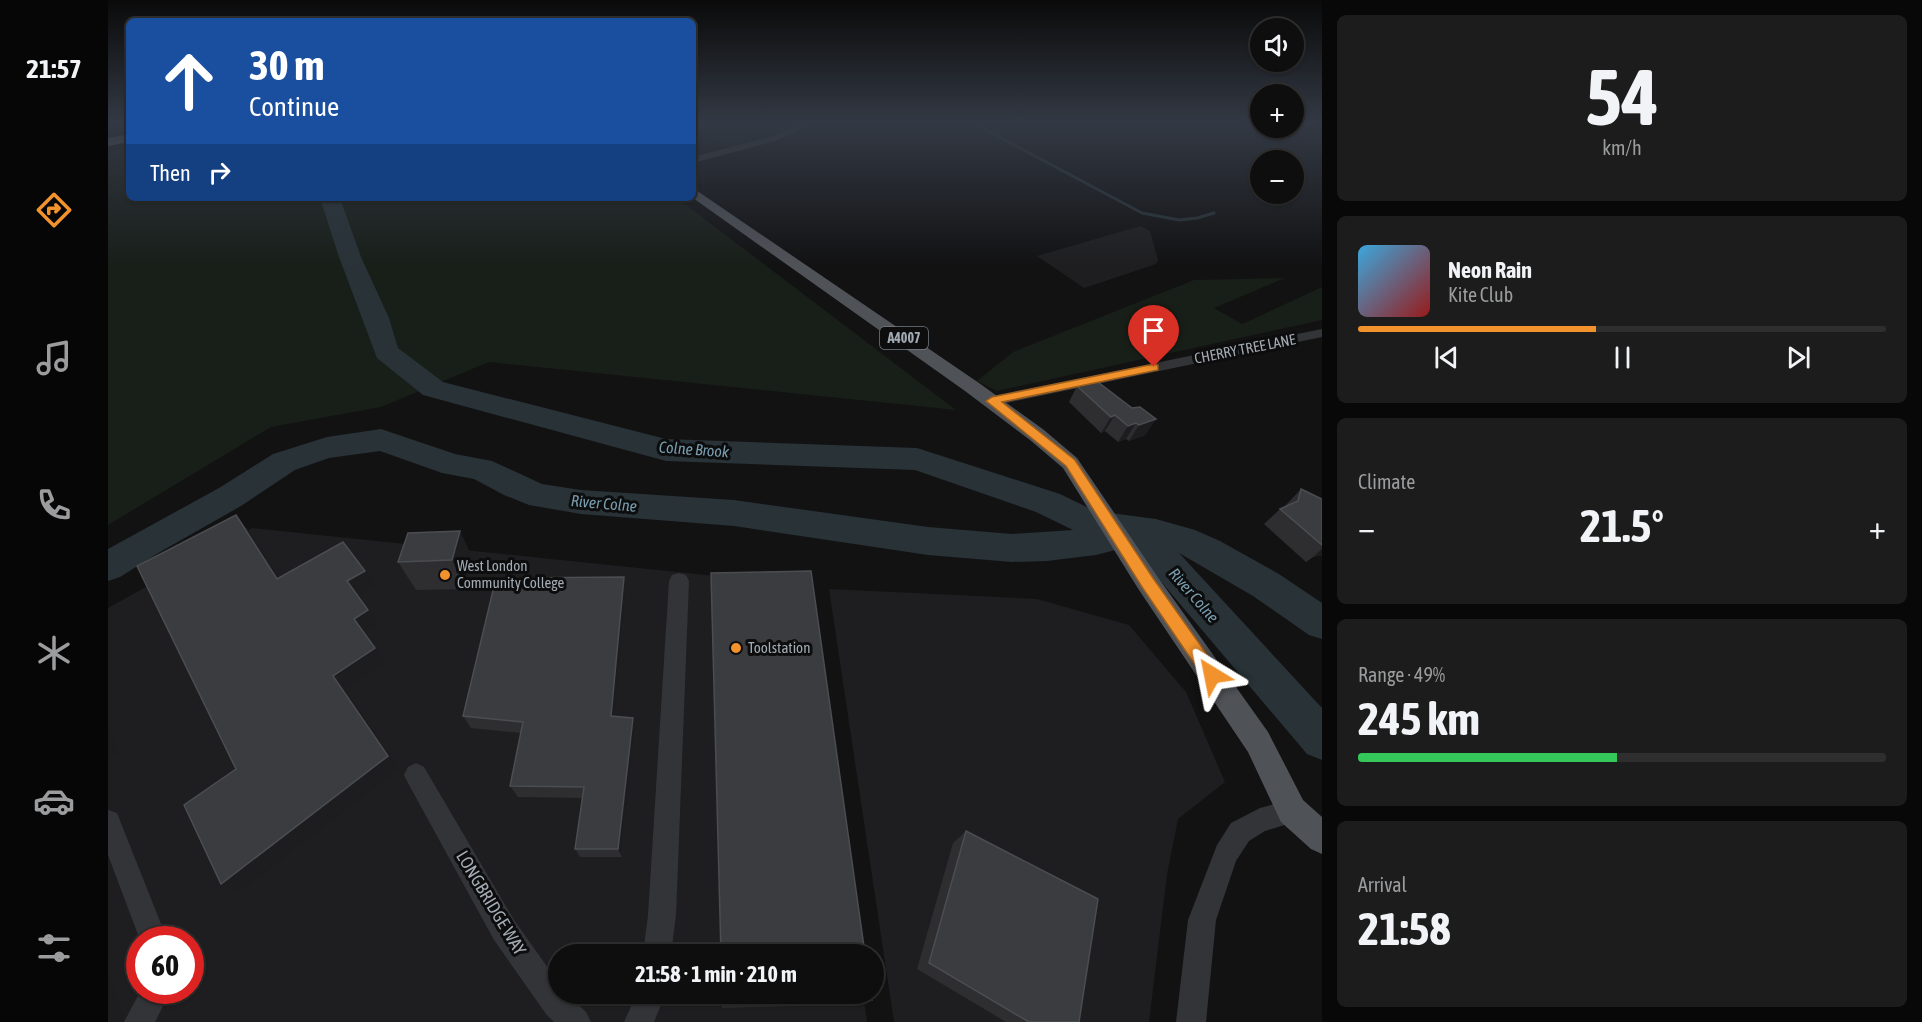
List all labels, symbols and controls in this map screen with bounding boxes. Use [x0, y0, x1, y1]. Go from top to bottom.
map controls [1250, 18, 1304, 204]
button: sound [1250, 18, 1304, 72]
text: 30 m [249, 41, 324, 89]
icon: ahead [150, 42, 228, 120]
text: 54 [1585, 52, 1659, 142]
text: 21:57 [26, 53, 82, 84]
button: + [1250, 84, 1304, 138]
text: Continue [249, 91, 339, 122]
text: km/h [1602, 136, 1642, 159]
button: − [1250, 150, 1304, 204]
icon: right [203, 156, 236, 189]
text: Then [150, 160, 191, 186]
icon: directions [33, 189, 75, 231]
text: Neon Rain [1448, 257, 1532, 283]
text: Kite Club [1448, 283, 1513, 306]
pin [1128, 305, 1179, 367]
icon: arrive [1137, 314, 1170, 347]
road number: A4007 [880, 327, 928, 349]
street label: CHERRY TREE LANE [1193, 330, 1298, 367]
icon: music [33, 337, 75, 379]
icon: previous [1430, 341, 1463, 374]
icon: pause [1606, 341, 1639, 374]
icon: next [1782, 341, 1815, 374]
water label: Colne Brook [658, 438, 731, 460]
text: Climate [1358, 470, 1415, 493]
icon: phone [33, 484, 75, 526]
water label: River Colne [570, 491, 638, 515]
text: 21.5° [1580, 500, 1664, 552]
text: − [1358, 508, 1375, 546]
text: + [1869, 508, 1886, 546]
place label: West London Community College [457, 557, 564, 591]
water label: River Colne [1165, 564, 1223, 626]
marker: West London Community College [438, 568, 452, 582]
icon: climate [33, 632, 75, 674]
place label: Toolstation [748, 639, 810, 656]
marker: Toolstation [729, 641, 743, 655]
position arrow [1180, 643, 1244, 707]
text: Range · 49% [1358, 663, 1445, 686]
text: 245 km [1358, 693, 1480, 745]
icon: car [33, 780, 75, 822]
street label: LONGBRIDGE WAY [452, 847, 531, 959]
text: Arrival [1358, 873, 1407, 896]
text: 21:58 [1358, 903, 1451, 955]
speed limit sign: 60 [126, 926, 204, 1004]
icon: filters [33, 927, 75, 969]
text: 21:58 · 1 min · 210 m [635, 961, 797, 987]

